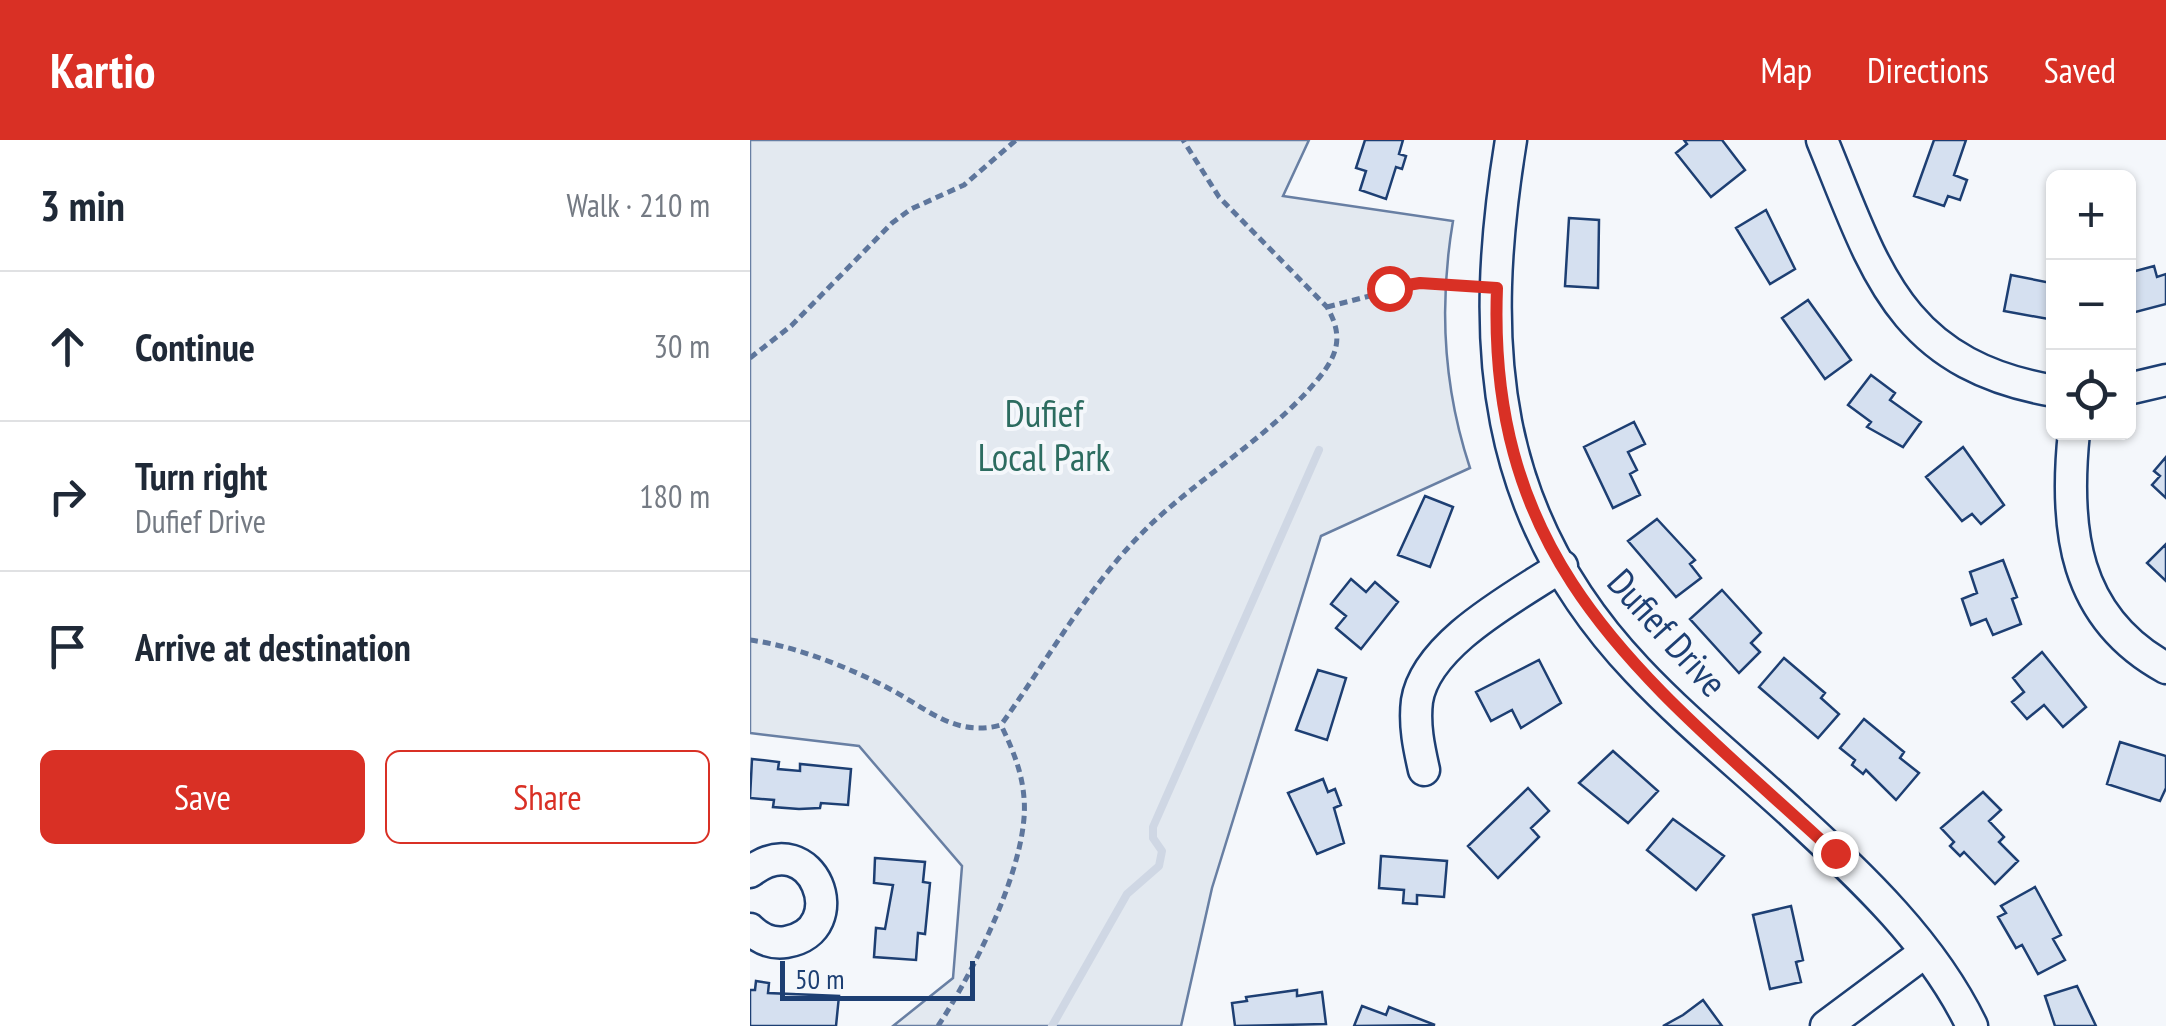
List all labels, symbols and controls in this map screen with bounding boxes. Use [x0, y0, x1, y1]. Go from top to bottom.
text: Kartio [50, 39, 155, 101]
text: Map [1761, 47, 1812, 93]
text: Directions [1867, 47, 1989, 93]
text: Saved [2044, 47, 2116, 93]
map controls [2046, 170, 2136, 440]
button: + [2046, 170, 2136, 260]
text: 3 min [40, 178, 125, 233]
text: Walk · 210 m [566, 184, 710, 226]
button: − [2046, 260, 2136, 350]
route start [1367, 266, 1413, 312]
icon: ahead [40, 319, 95, 374]
text: Continue [135, 322, 255, 371]
text: 30 m [654, 325, 710, 367]
button: locate [2046, 350, 2136, 440]
park label: Dufief Local Park [978, 388, 1111, 481]
text: Turn right [135, 451, 267, 500]
icon: right [40, 469, 95, 524]
text: 180 m [639, 475, 710, 517]
text: Dufief Drive [135, 500, 266, 542]
street label: Dufief Drive [1598, 558, 1738, 706]
icon: arrive [40, 619, 95, 674]
text: Arrive at destination [135, 622, 411, 671]
button: Save [40, 750, 365, 844]
button: Share [385, 750, 710, 844]
route end [1813, 831, 1859, 877]
scale bar [780, 956, 975, 1000]
text: 50 m [795, 960, 844, 997]

